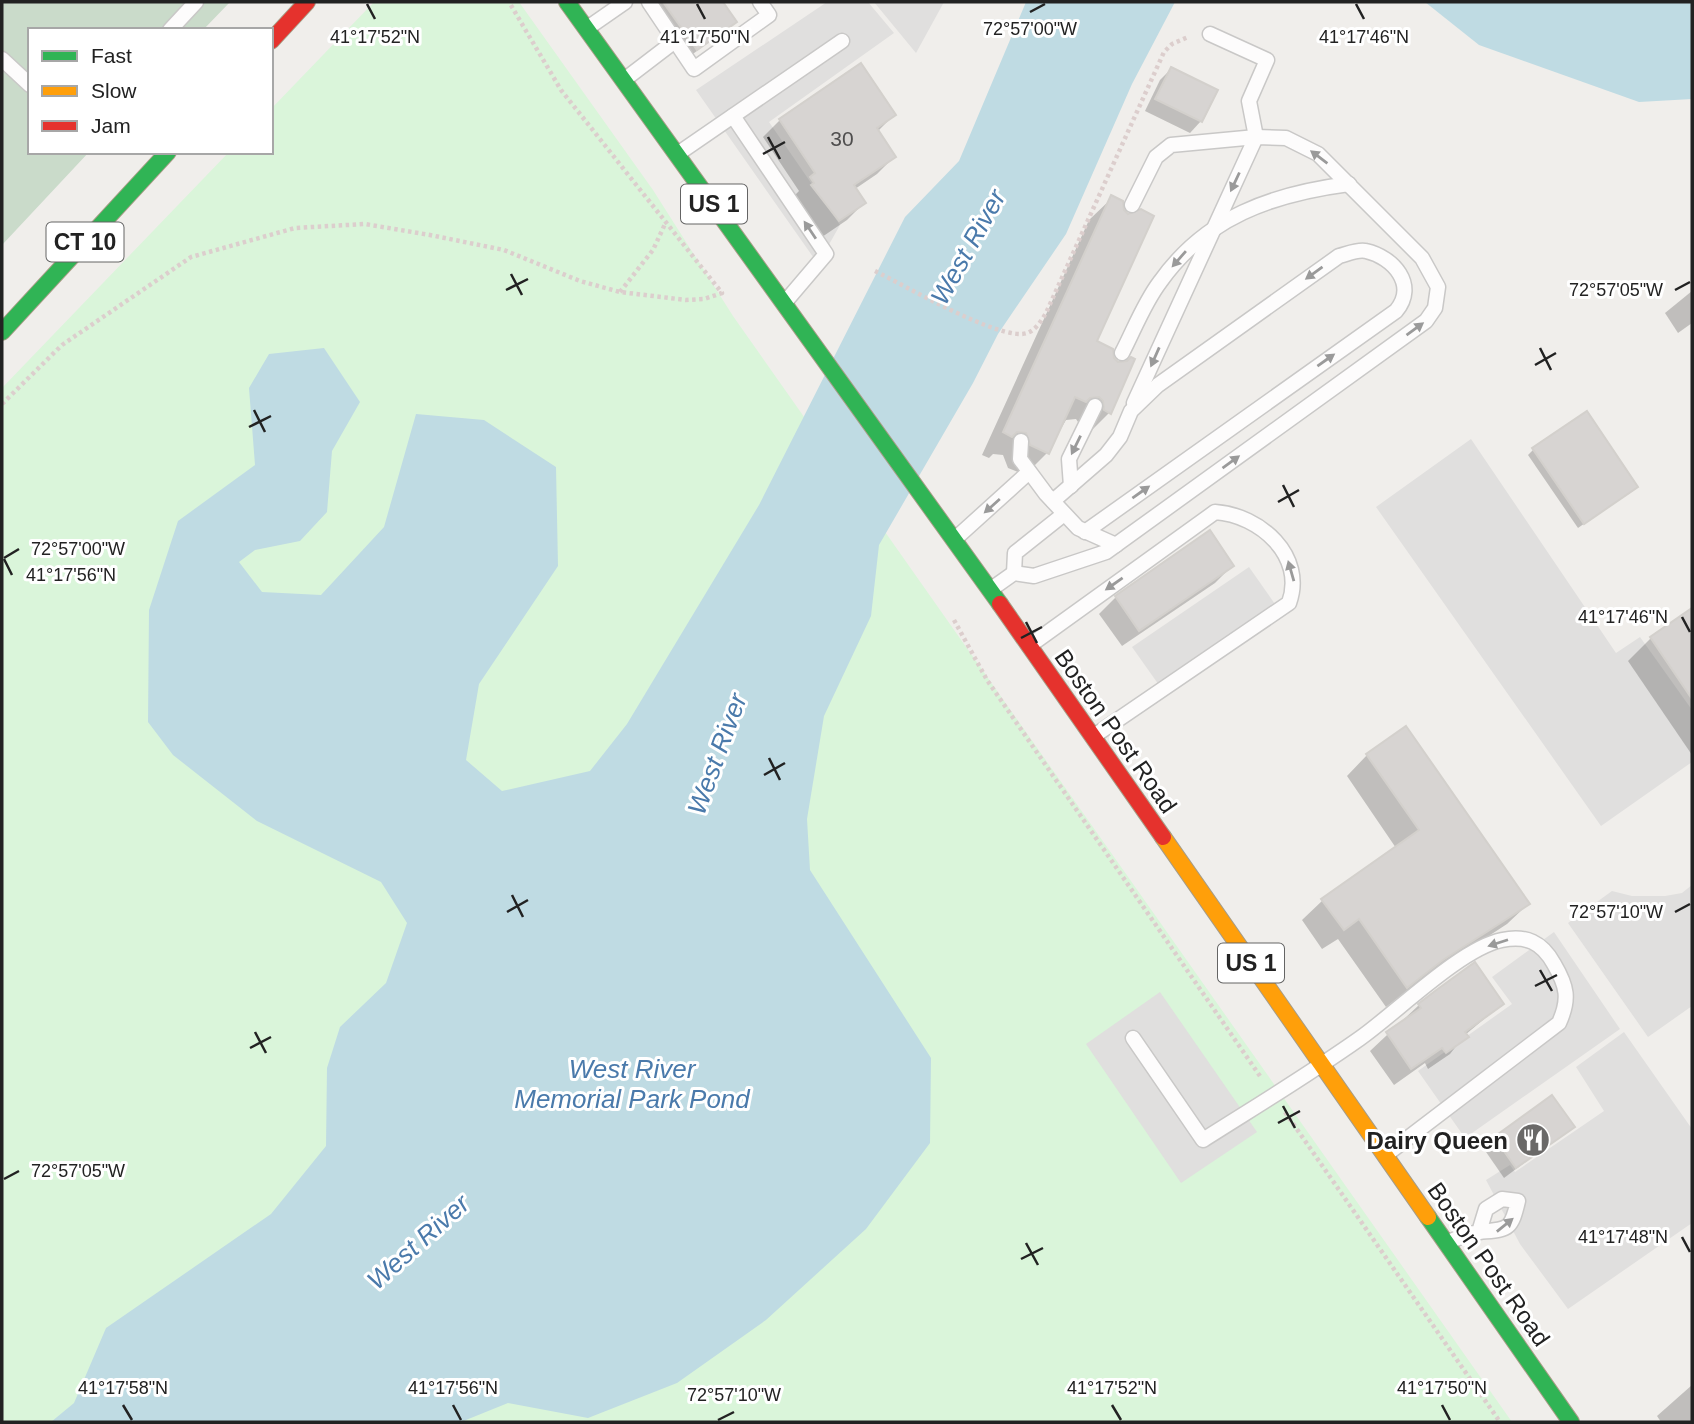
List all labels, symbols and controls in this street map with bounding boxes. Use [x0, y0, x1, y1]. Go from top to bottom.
text: 72°57'00"W [983, 19, 1077, 39]
text: 41°17'52"N [330, 27, 420, 47]
text: 41°17'50"N [660, 27, 750, 47]
text: 41°17'46"N [1319, 27, 1409, 47]
legend [28, 28, 273, 154]
text: Fast [91, 44, 132, 67]
text: Slow [91, 79, 137, 102]
text: Jam [91, 114, 131, 137]
house number: 30 [830, 127, 854, 150]
one-way arrow [1311, 150, 1329, 165]
one-way arrow [1229, 172, 1240, 192]
water label: West River [924, 183, 1012, 310]
road number: US 1 [681, 184, 747, 224]
one-way arrow [804, 220, 817, 239]
road number: CT 10 [46, 222, 124, 262]
one-way arrow [1172, 251, 1187, 268]
one-way arrow [1305, 266, 1323, 280]
text: 72°57'05"W [1569, 280, 1663, 300]
one-way arrow [1406, 322, 1424, 336]
one-way arrow [1149, 346, 1160, 367]
one-way arrow [1317, 353, 1335, 367]
one-way arrow [1071, 435, 1082, 455]
one-way arrow [1222, 456, 1240, 470]
one-way arrow [1132, 485, 1150, 499]
one-way arrow [983, 498, 1001, 514]
text: 72°57'00"W [31, 539, 125, 559]
one-way arrow [1285, 560, 1295, 581]
text: 41°17'56"N [26, 565, 116, 585]
one-way arrow [1105, 577, 1123, 591]
text: 41°17'46"N [1578, 607, 1668, 627]
street label: Boston Post Road [1049, 644, 1183, 818]
water label: West River [681, 688, 753, 819]
text: 72°57'10"W [1569, 902, 1663, 922]
one-way arrow [1488, 938, 1509, 948]
road number: US 1 [1218, 944, 1284, 982]
water label: West River Memorial Park Pond [514, 1054, 751, 1114]
restaurant icon: Dairy Queen [1514, 1121, 1552, 1159]
place label: Dairy Queen [1367, 1127, 1508, 1154]
text: 72°57'05"W [31, 1161, 125, 1181]
street label: Boston Post Road [1422, 1177, 1556, 1351]
water label: West River [361, 1188, 476, 1296]
one-way arrow [1496, 1218, 1514, 1233]
text: 41°17'48"N [1578, 1227, 1668, 1247]
text: 41°17'58"N [78, 1378, 168, 1398]
text: 41°17'56"N [408, 1378, 498, 1398]
text: 41°17'52"N [1067, 1378, 1157, 1398]
text: 41°17'50"N [1397, 1378, 1487, 1398]
text: 72°57'10"W [687, 1385, 781, 1405]

